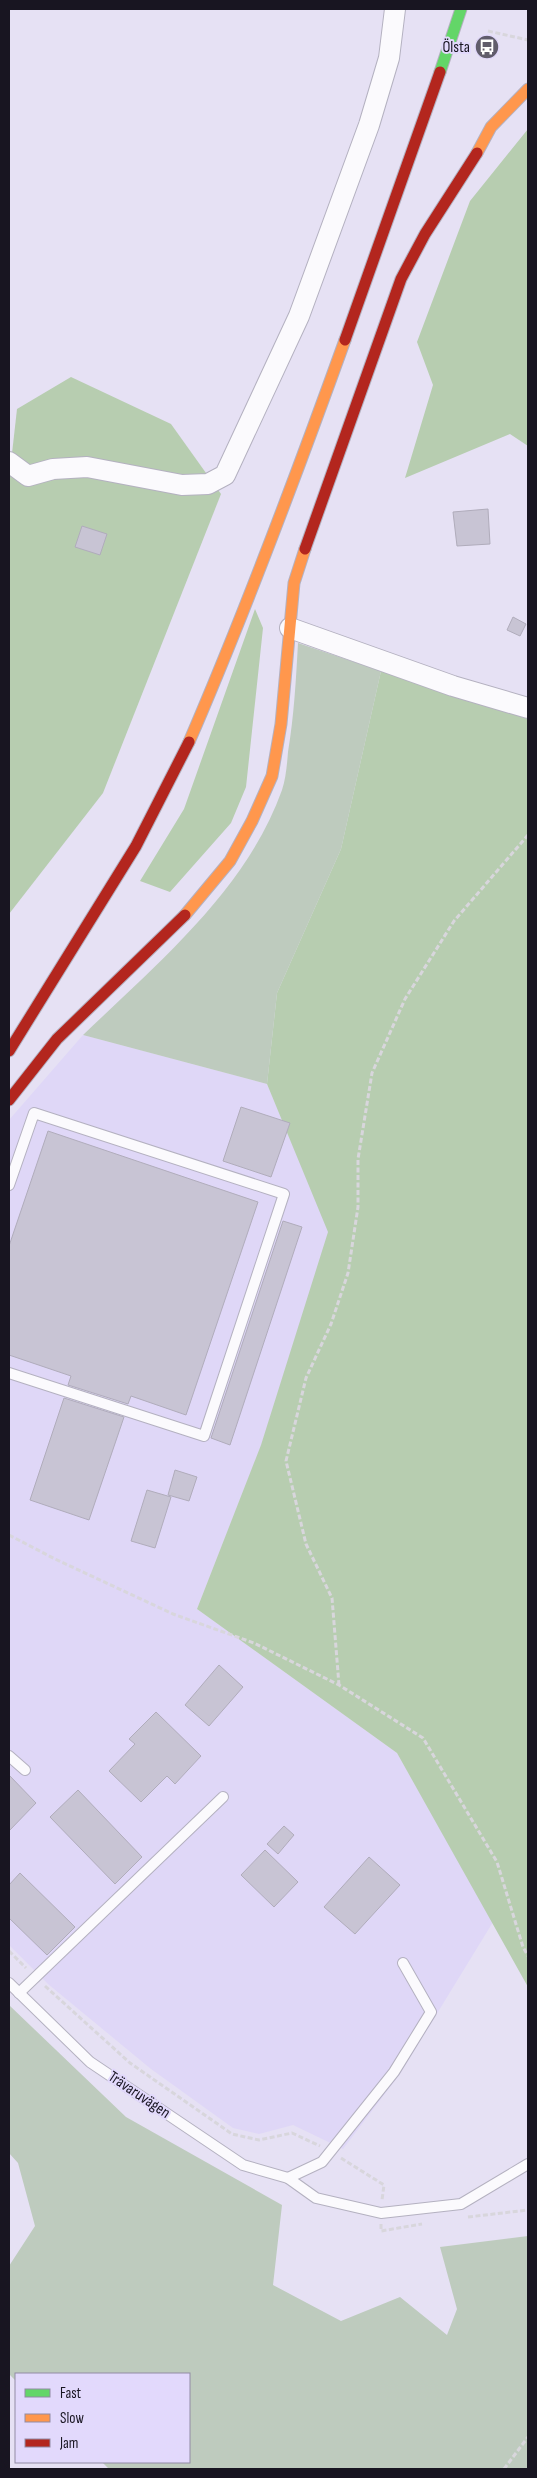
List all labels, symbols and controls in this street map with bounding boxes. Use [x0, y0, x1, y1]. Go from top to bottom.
bus stop icon: Ölsta [474, 34, 500, 60]
place label: Ölsta [442, 38, 470, 57]
street label: Trävaruvägen [104, 2067, 174, 2123]
legend [15, 2373, 190, 2463]
text: Fast [60, 2384, 82, 2403]
text: Slow [60, 2409, 84, 2428]
text: Jam [59, 2434, 78, 2453]

